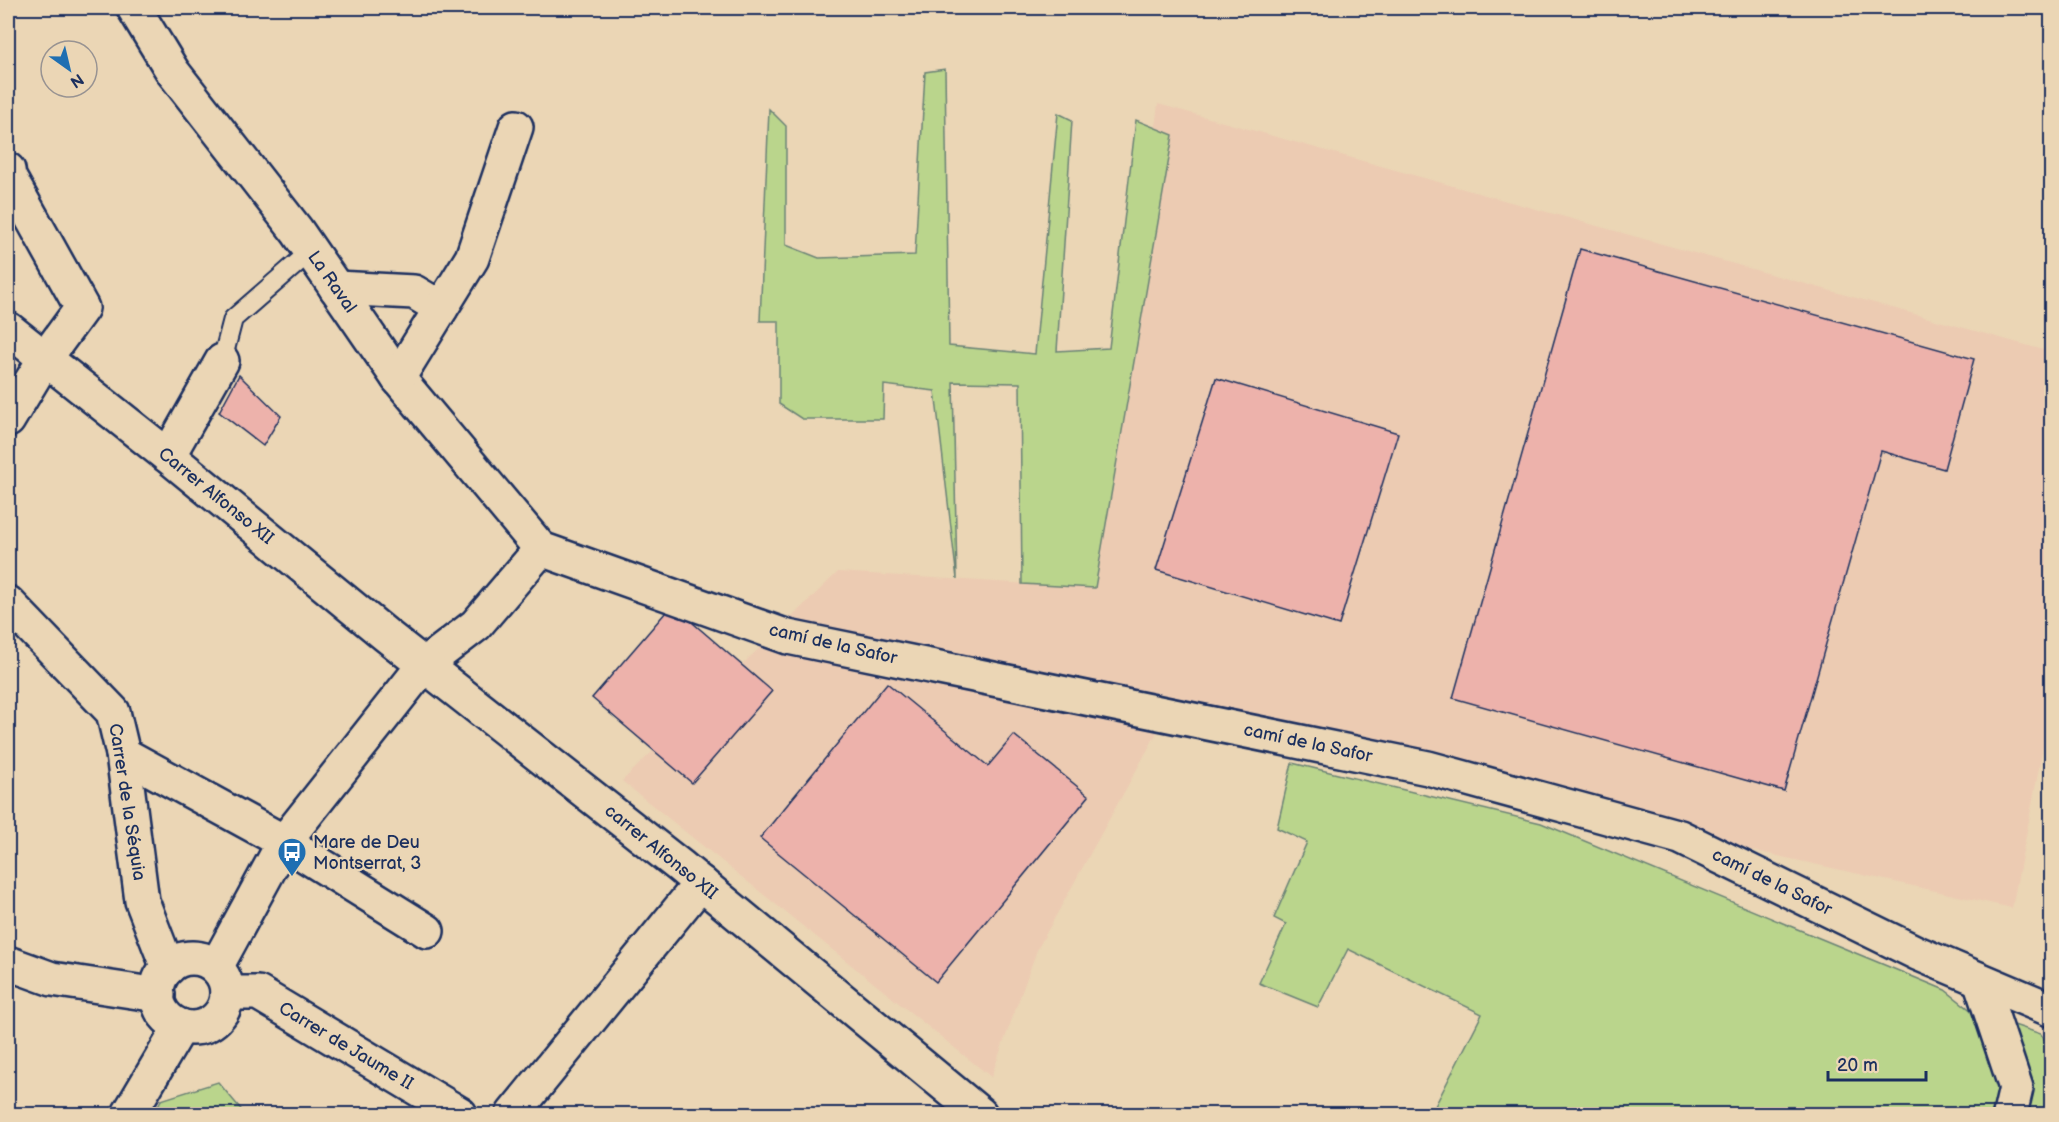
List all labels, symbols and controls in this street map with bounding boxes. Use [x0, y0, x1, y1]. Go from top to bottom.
north arrow [39, 39, 99, 99]
text: N [66, 69, 87, 91]
street label: La Raval [303, 247, 361, 317]
street label: Carrer Alfonso XII [154, 443, 278, 549]
street label: camí de la Safor [767, 619, 900, 669]
street label: camí de la Safor [1242, 719, 1375, 767]
street label: Carrer de la Séquia [104, 722, 150, 882]
street label: carrer Alfonso XII [600, 800, 722, 904]
place label: Mare de Deu Montserrat, 3 [313, 832, 421, 874]
bus stop icon: Mare de Deu Montserrat, 3 [276, 836, 308, 878]
street label: camí de la Safor [1709, 844, 1836, 920]
street label: Carrer de Jaume II [275, 997, 417, 1095]
scale bar [1828, 1044, 1926, 1082]
text: 20 m [1837, 1055, 1878, 1076]

